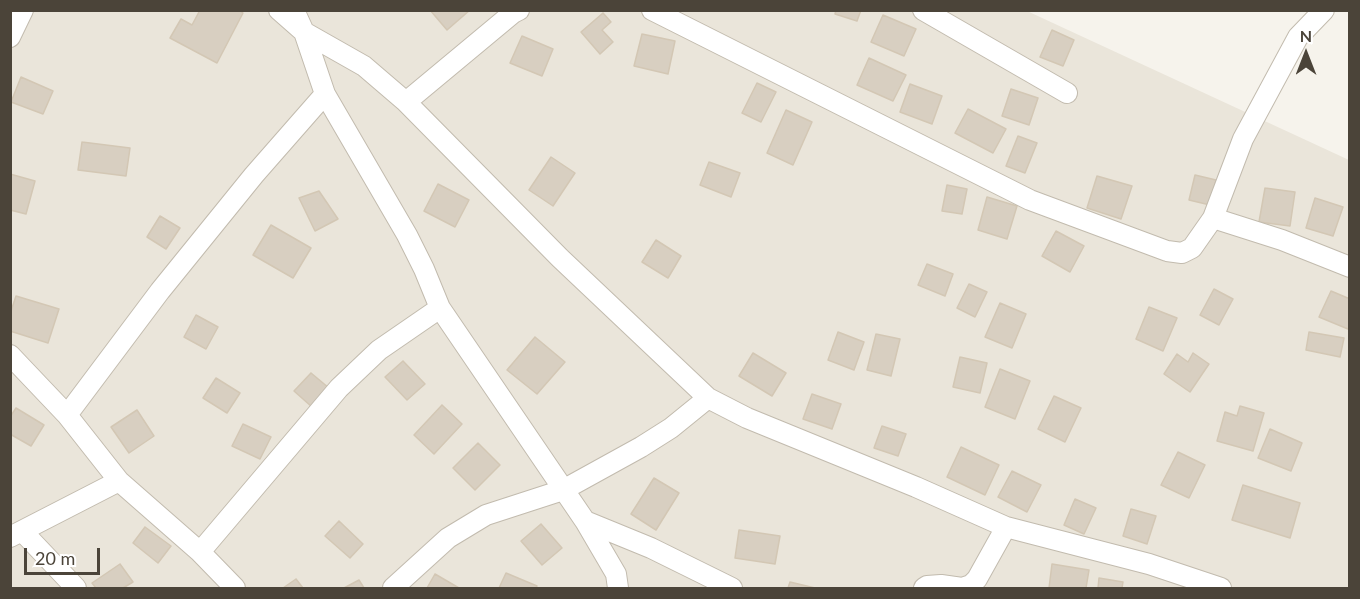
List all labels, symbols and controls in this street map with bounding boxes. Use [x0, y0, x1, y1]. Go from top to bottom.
north arrow [1276, 24, 1336, 84]
text: N [1300, 26, 1312, 45]
scale bar [27, 536, 104, 574]
text: 20 m [35, 547, 75, 569]

